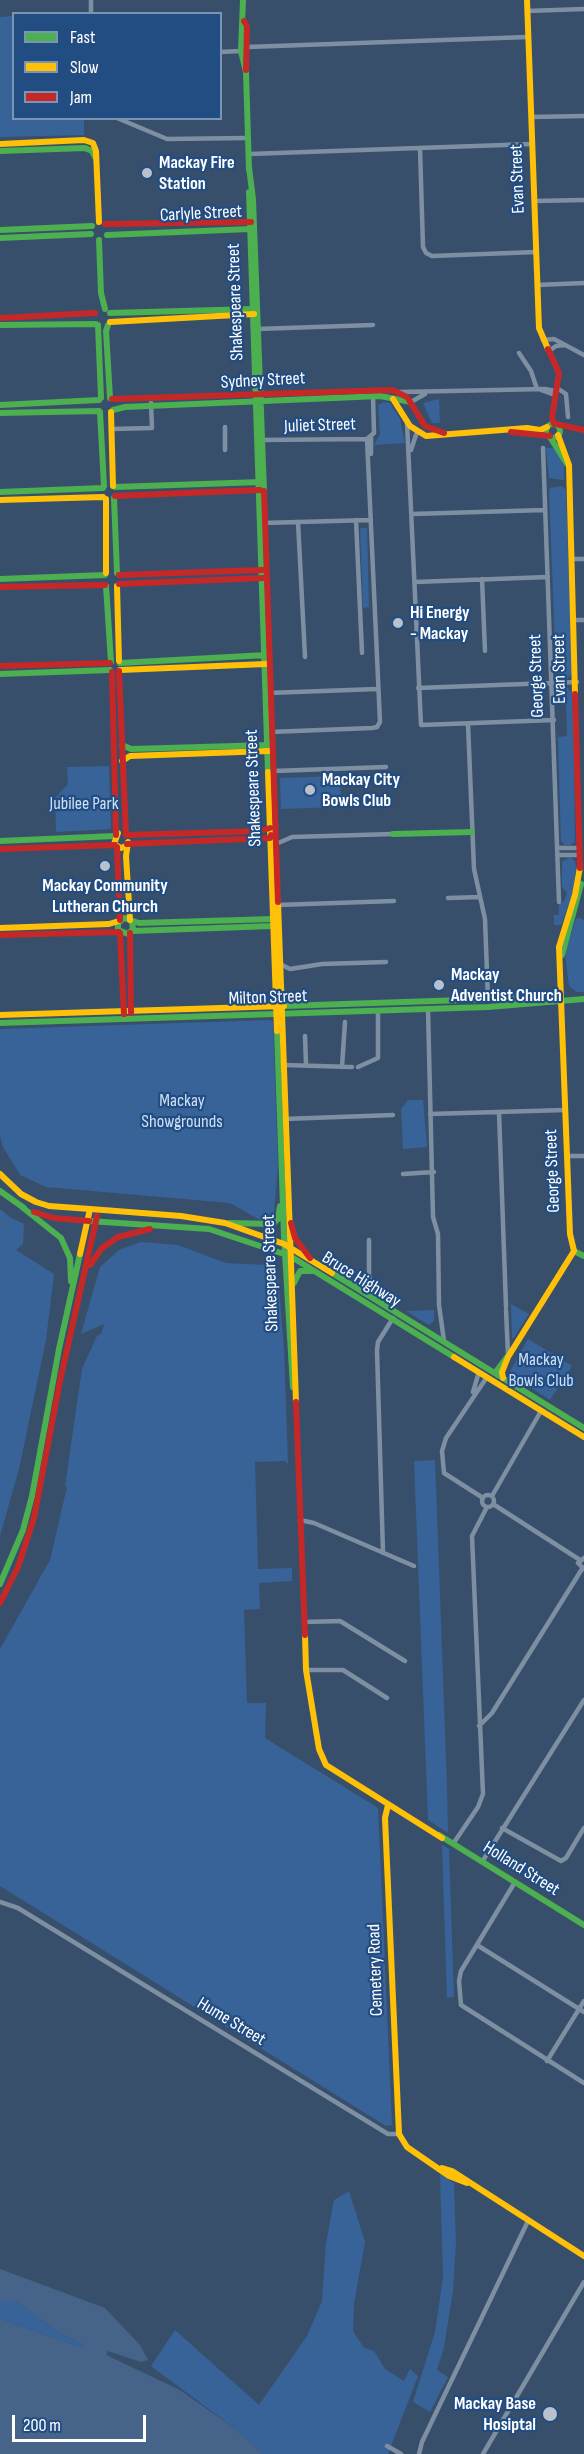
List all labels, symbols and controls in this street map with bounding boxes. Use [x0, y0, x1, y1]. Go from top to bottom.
legend [12, 12, 222, 120]
text: Fast [70, 27, 95, 48]
text: Slow [70, 57, 99, 78]
text: Jam [70, 87, 92, 108]
street label: Evan Street [506, 144, 530, 214]
place label: Mackay Fire Station [159, 152, 235, 195]
marker: Mackay Fire Station [140, 166, 154, 180]
street label: Carlyle Street [159, 201, 243, 227]
street label: Shakespeare Street [223, 243, 249, 361]
street label: Sydney Street [220, 368, 306, 394]
street label: Juliet Street [284, 414, 356, 438]
place label: Hi Energy - Mackay [410, 602, 470, 644]
marker: Hi Energy - Mackay [391, 616, 405, 630]
street label: George Street [525, 634, 549, 718]
street label: Evan Street [549, 634, 571, 704]
street label: Shakespeare Street [241, 729, 267, 847]
place label: Mackay City Bowls Club [322, 769, 400, 812]
marker: Mackay City Bowls Club [303, 783, 317, 797]
park label: Jubilee Park [49, 793, 119, 815]
marker: Mackay Community Lutheran Church [98, 859, 112, 873]
place label: Mackay Community Lutheran Church [42, 875, 168, 918]
place label: Mackay Adventist Church [451, 964, 562, 1006]
marker: Mackay Adventist Church [432, 978, 446, 992]
street label: Milton Street [228, 986, 308, 1010]
park label: Mackay Showgrounds [141, 1090, 223, 1132]
street label: George Street [541, 1129, 565, 1213]
street label: Shakespeare Street [258, 1214, 284, 1332]
street label: Bruce Highway [318, 1247, 404, 1313]
park label: Mackay Bowls Club [508, 1349, 574, 1392]
street label: Holland Street [479, 1837, 563, 1901]
street label: Cemetery Road [364, 1924, 388, 2016]
street label: Hume Street [193, 1993, 269, 2051]
place label: Mackay Base Hosiptal [454, 2393, 536, 2436]
scale bar [15, 2403, 148, 2441]
marker: Mackay Base Hosiptal [541, 2405, 559, 2423]
text: 200 m [23, 2415, 61, 2436]

